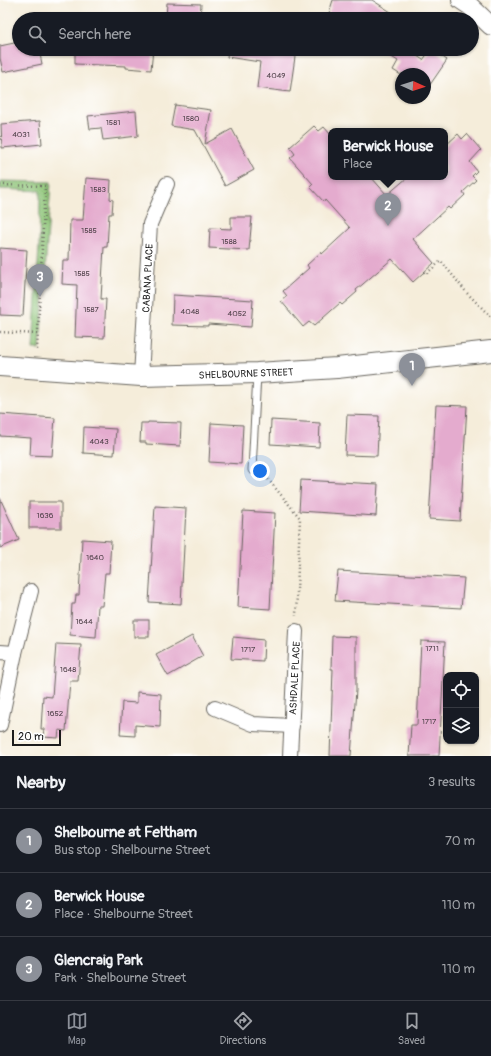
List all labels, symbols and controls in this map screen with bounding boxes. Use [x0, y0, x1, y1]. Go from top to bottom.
search box [12, 12, 479, 56]
icon: search [26, 23, 48, 45]
text: Search here [58, 25, 131, 44]
north arrow [395, 68, 431, 104]
house number: 4049 [267, 71, 285, 80]
house number: 1580 [183, 114, 200, 123]
house number: 1581 [106, 118, 120, 127]
popup [328, 128, 448, 180]
house number: 4031 [12, 130, 30, 139]
text: Berwick House [343, 137, 433, 156]
text: Place [343, 156, 372, 172]
house number: 1583 [90, 185, 107, 194]
pin: 2 [375, 193, 401, 226]
house number: 1585 [81, 226, 97, 235]
house number: 1588 [221, 237, 237, 246]
street label: CABANA PLACE [140, 243, 156, 313]
pin: 3 [27, 264, 53, 297]
house number: 1585 [74, 269, 90, 278]
house number: 1587 [83, 305, 100, 314]
house number: 4048 [181, 307, 199, 316]
house number: 4052 [228, 309, 247, 318]
pin: 1 [399, 353, 425, 386]
street label: SHELBOURNE STREET [199, 366, 294, 382]
house number: 4043 [89, 437, 109, 446]
your location [250, 461, 270, 481]
house number: 1636 [37, 511, 54, 520]
house number: 1640 [86, 553, 104, 562]
house number: 1644 [75, 617, 93, 626]
street label: ASHDALE PLACE [287, 641, 303, 715]
house number: 1711 [425, 644, 439, 653]
house number: 1717 [241, 645, 256, 654]
house number: 1648 [60, 665, 76, 674]
map controls [443, 672, 479, 744]
button: locate [443, 672, 479, 708]
button: layers [443, 708, 479, 744]
house number: 1652 [47, 709, 64, 718]
house number: 1717 [422, 717, 437, 726]
scale bar [12, 728, 61, 747]
text: 20 m [18, 730, 44, 743]
text: Nearby [16, 772, 65, 793]
text: 3 results [428, 774, 475, 790]
text: Shelbourne at Feltham [54, 823, 197, 842]
text: 1 [26, 833, 32, 849]
text: 70 m [445, 833, 475, 849]
text: Bus stop · Shelbourne Street [54, 842, 210, 858]
text: Berwick House [54, 887, 144, 906]
text: 2 [25, 897, 33, 913]
text: 110 m [442, 897, 475, 913]
text: Place · Shelbourne Street [54, 906, 193, 922]
text: Glencraig Park [54, 951, 143, 970]
text: 3 [25, 961, 33, 977]
text: 110 m [442, 961, 475, 977]
text: Park · Shelbourne Street [54, 970, 186, 986]
tab: Map [66, 1010, 88, 1047]
tab: Directions [220, 1010, 266, 1047]
tab: Saved [398, 1010, 425, 1047]

